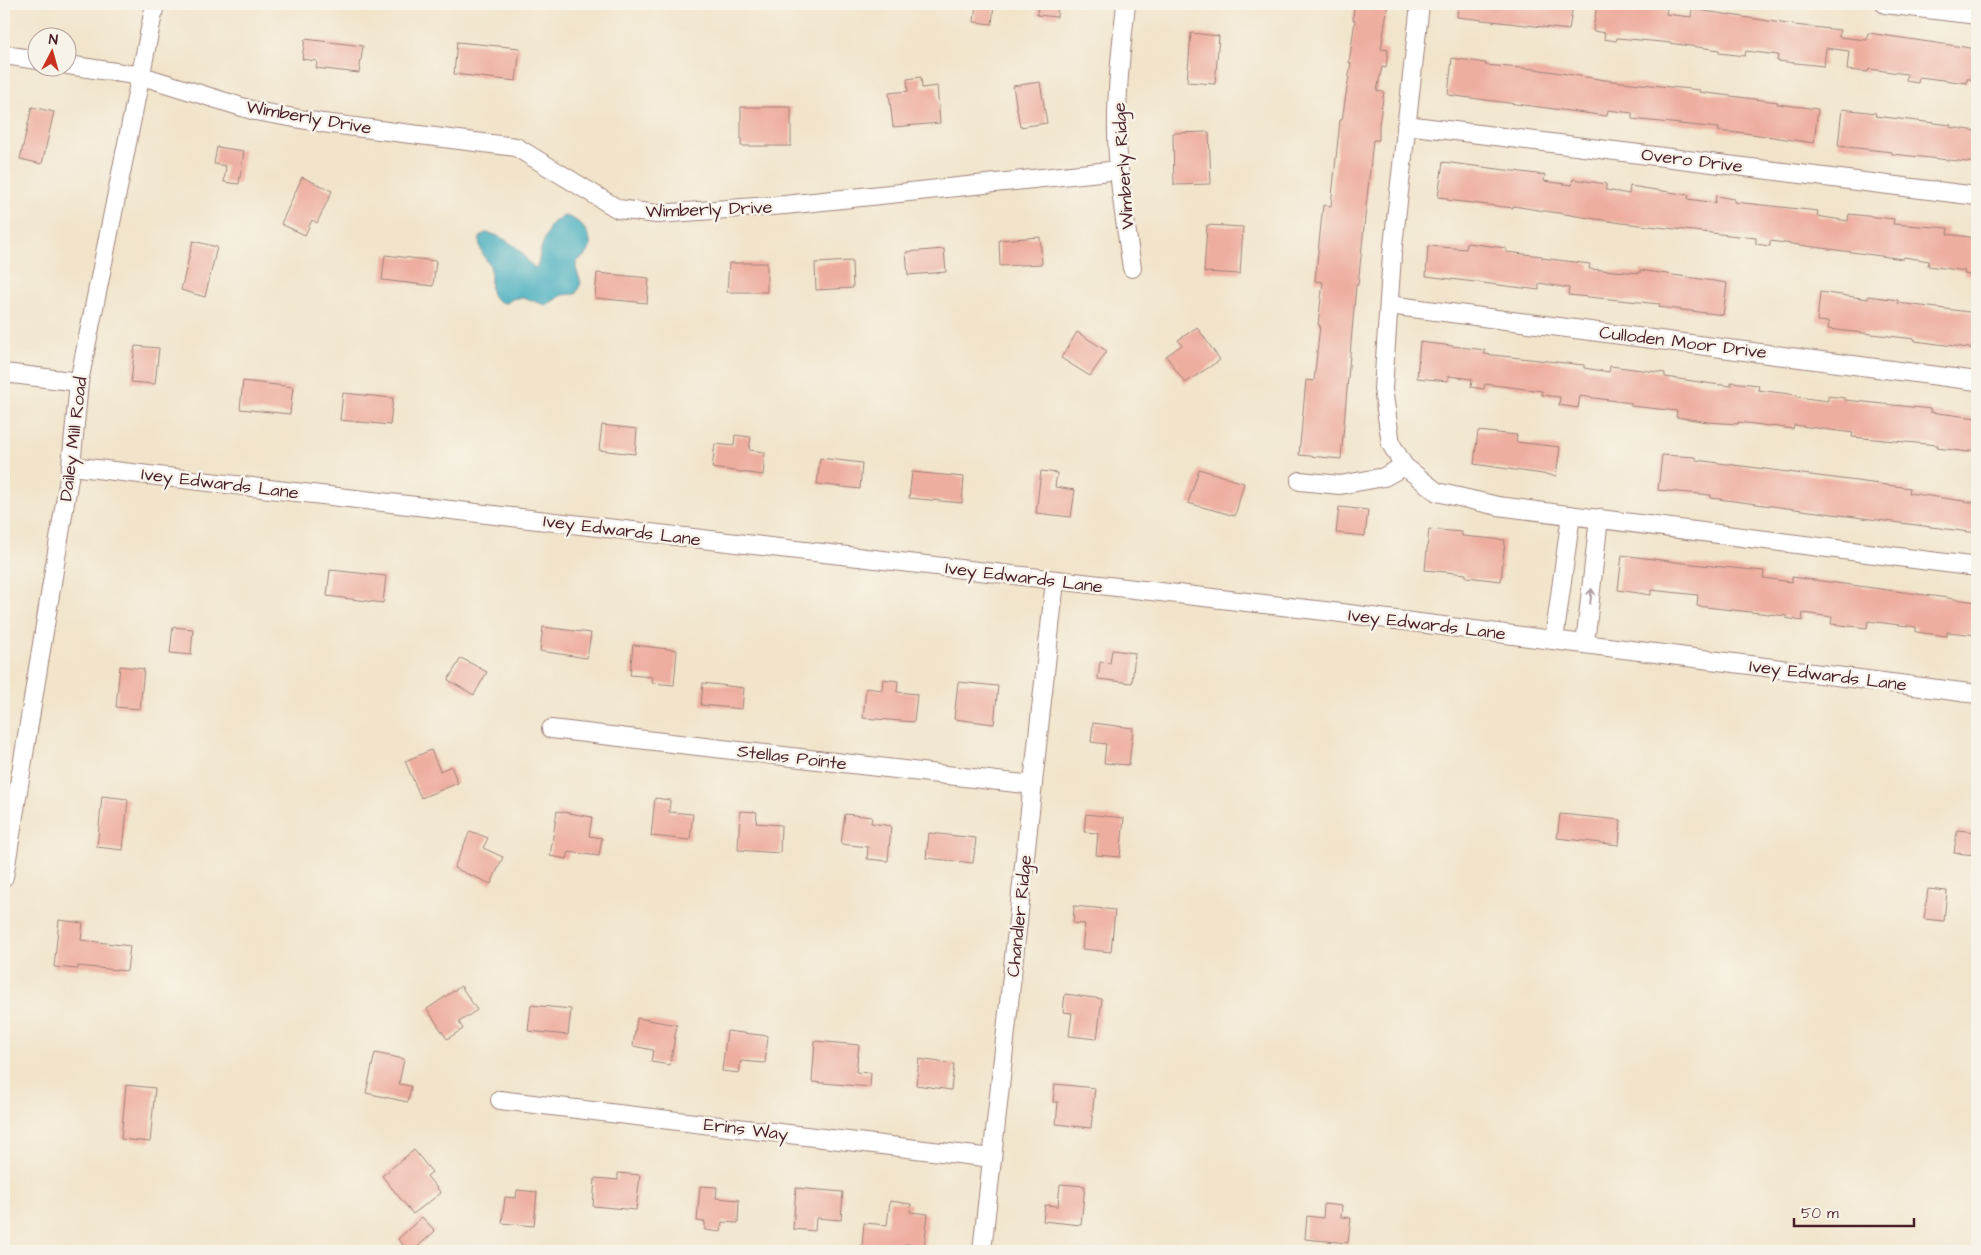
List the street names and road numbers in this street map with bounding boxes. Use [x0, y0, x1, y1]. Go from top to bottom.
street label: Wimberly Drive [244, 94, 374, 142]
street label: Wimberly Ridge [1107, 101, 1141, 230]
street label: Overo Drive [1640, 142, 1744, 179]
street label: Wimberly Drive [645, 195, 773, 225]
street label: Culloden Moor Drive [1598, 320, 1768, 365]
street label: Dailey Mill Road [53, 375, 95, 503]
street label: Ivey Edwards Lane [140, 461, 300, 507]
street label: Ivey Edwards Lane [542, 508, 702, 554]
street label: Ivey Edwards Lane [944, 555, 1104, 601]
street label: Ivey Edwards Lane [1347, 602, 1507, 648]
street label: Ivey Edwards Lane [1748, 653, 1908, 699]
street label: Stellas Pointe [736, 738, 848, 777]
street label: Chandler Ridge [1001, 854, 1039, 978]
street label: Erins Way [702, 1112, 790, 1148]

